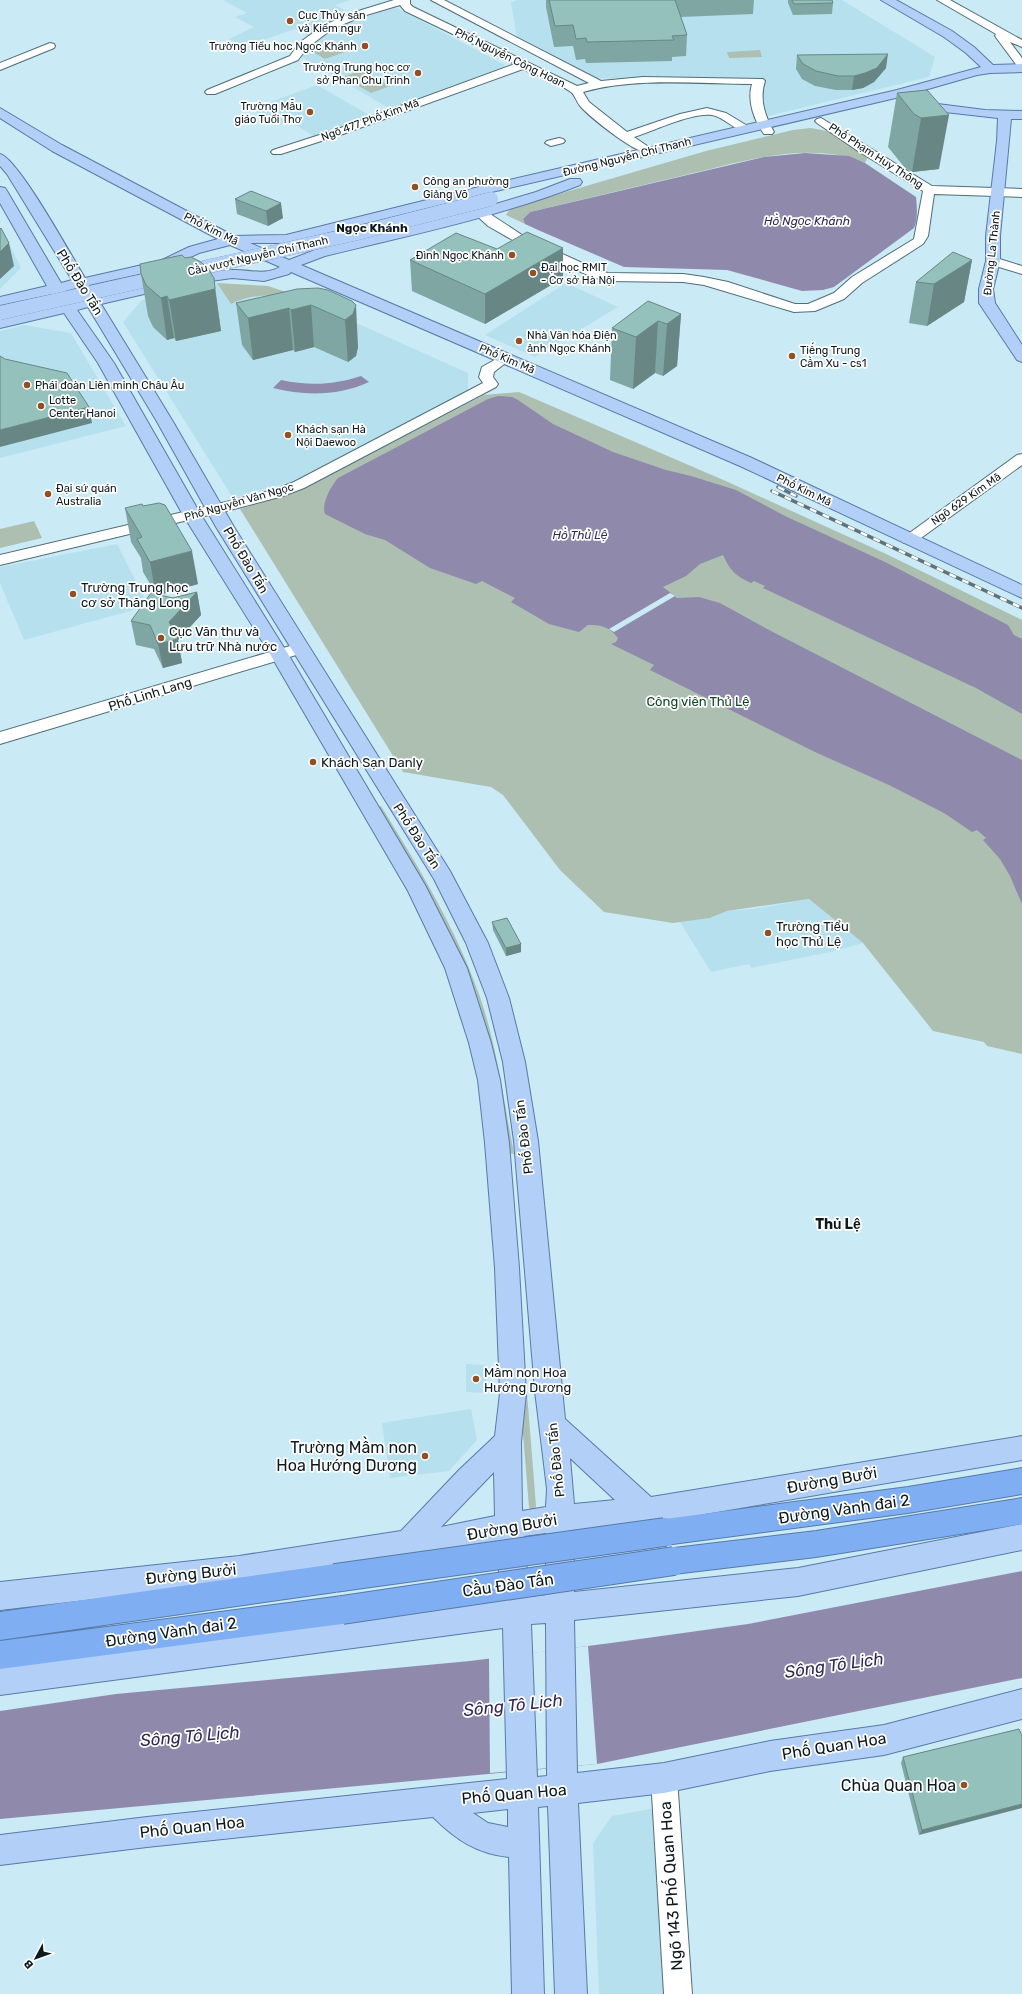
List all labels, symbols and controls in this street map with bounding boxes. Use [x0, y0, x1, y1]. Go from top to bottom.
place label: Cục Thủy sản và Kiểm ngư [298, 9, 366, 35]
marker: Cục Thủy sản và Kiểm ngư [285, 16, 295, 26]
street label: Phố Nguyễn Công Hoan [453, 24, 568, 90]
place label: Trường Tiểu hoc Ngọc Khánh [209, 40, 357, 53]
marker: Trường Tiểu hoc Ngọc Khánh [360, 41, 370, 51]
place label: Trường Trung học cơ sở Phan Chu Trinh [303, 61, 410, 87]
marker: Trường Trung học cơ sở Phan Chu Trinh [413, 68, 423, 78]
street label: Ngõ 477 Phố Kim Mã [319, 95, 421, 144]
place label: Trường Mẫu giáo Tuổi Thơ [235, 99, 302, 126]
marker: Trường Mẫu giáo Tuổi Thơ [305, 107, 315, 117]
street label: Phố Phạm Huy Thông [826, 119, 926, 191]
street label: Đường Nguyễn Chí Thanh [561, 134, 693, 179]
place label: Công an phường Giảng Võ [423, 175, 509, 201]
marker: Công an phường Giảng Võ [410, 182, 420, 192]
street label: Phố Kim Mã [182, 209, 241, 248]
street label: Đường La Thành [981, 210, 1003, 296]
water label: Hồ Ngọc Khánh [764, 213, 850, 228]
district label: Ngọc Khánh [336, 221, 408, 235]
street label: Cầu vượt Nguyễn Chí Thanh [186, 232, 329, 278]
street label: Phố Đào Tấn [54, 246, 107, 318]
place label: Đình Ngọc Khánh [416, 249, 504, 262]
marker: Đình Ngọc Khánh [507, 250, 517, 260]
place label: Đại học RMIT - Cơ sở Hà Nội [541, 261, 615, 287]
marker: Đại học RMIT - Cơ sở Hà Nội [528, 268, 538, 278]
place label: Nhà Văn hóa Điện ảnh Ngọc Khánh [527, 329, 617, 355]
marker: Nhà Văn hóa Điện ảnh Ngọc Khánh [514, 336, 524, 346]
street label: Phố Kim Mã [477, 340, 537, 377]
place label: Tiếng Trung Cầm Xu - cs1 [800, 342, 866, 370]
marker: Tiếng Trung Cầm Xu - cs1 [787, 351, 797, 361]
place label: Phái đoàn Liên minh Châu Âu [35, 379, 184, 392]
marker: Phái đoàn Liên minh Châu Âu [22, 380, 32, 390]
place label: Lotte Center Hanoi [49, 394, 116, 420]
marker: Lotte Center Hanoi [36, 401, 46, 411]
place label: Khách sạn Hà Nội Daewoo [296, 423, 366, 449]
marker: Khách sạn Hà Nội Daewoo [283, 430, 293, 440]
street label: Phố Kim Mã [774, 470, 834, 509]
street label: Ngõ 629 Kim Mã [929, 470, 1003, 528]
street label: Phố Nguyễn Văn Ngọc [182, 479, 295, 524]
place label: Đại sứ quán Australia [56, 482, 117, 508]
marker: Đại sứ quán Australia [43, 489, 53, 499]
street label: Phố Đào Tấn [220, 524, 272, 596]
water label: Hồ Thủ Lệ [552, 527, 608, 542]
place label: Trường Trung học cơ sở Thăng Long [81, 580, 189, 611]
marker: Trường Trung học cơ sở Thăng Long [68, 589, 78, 599]
place label: Cục Văn thư và Lưu trữ Nhà nước [169, 624, 277, 654]
marker: Cục Văn thư và Lưu trữ Nhà nước [156, 633, 166, 643]
street label: Phố Linh Lang [106, 673, 194, 715]
park label: Công viên Thủ Lệ [646, 694, 750, 710]
place label: Khách Sạn Danly [321, 755, 423, 770]
marker: Khách Sạn Danly [308, 757, 318, 767]
street label: Phố Đào Tấn [390, 800, 444, 871]
place label: Trường Tiểu học Thủ Lệ [776, 919, 849, 949]
marker: Trường Tiểu học Thủ Lệ [763, 928, 773, 938]
street label: Phố Đào Tấn [511, 1099, 536, 1175]
district label: Thủ Lệ [815, 1216, 861, 1233]
place label: Mầm non Hoa Hướng Dương [484, 1364, 571, 1396]
marker: Mầm non Hoa Hướng Dương [471, 1374, 481, 1384]
street label: Phố Đào Tấn [544, 1422, 567, 1498]
place label: Trường Mầm non Hoa Hướng Dương [276, 1436, 417, 1475]
marker: Trường Mầm non Hoa Hướng Dương [420, 1451, 430, 1461]
street label: Đường Bưởi [785, 1463, 879, 1497]
street label: Đường Vành đai 2 [777, 1490, 911, 1528]
street label: Đường Bưởi [465, 1510, 559, 1544]
street label: Đường Bưởi [145, 1560, 237, 1588]
street label: Cầu Đào Tấn [461, 1568, 555, 1601]
street label: Đường Vành đai 2 [104, 1613, 238, 1651]
water label: Sông Tô Lịch [783, 1648, 885, 1682]
water label: Sông Tô Lịch [462, 1690, 564, 1720]
water label: Sông Tô Lịch [139, 1722, 241, 1750]
street label: Phố Quan Hoa [780, 1727, 888, 1764]
place label: Chùa Quan Hoa [841, 1776, 956, 1795]
street label: Phố Quan Hoa [461, 1779, 567, 1808]
marker: Chùa Quan Hoa [959, 1780, 969, 1790]
street label: Ngõ 143 Phố Quan Hoa [654, 1801, 686, 1971]
street label: Phố Quan Hoa [138, 1811, 245, 1842]
north arrow [16, 1938, 56, 1978]
text: B [21, 1957, 36, 1971]

